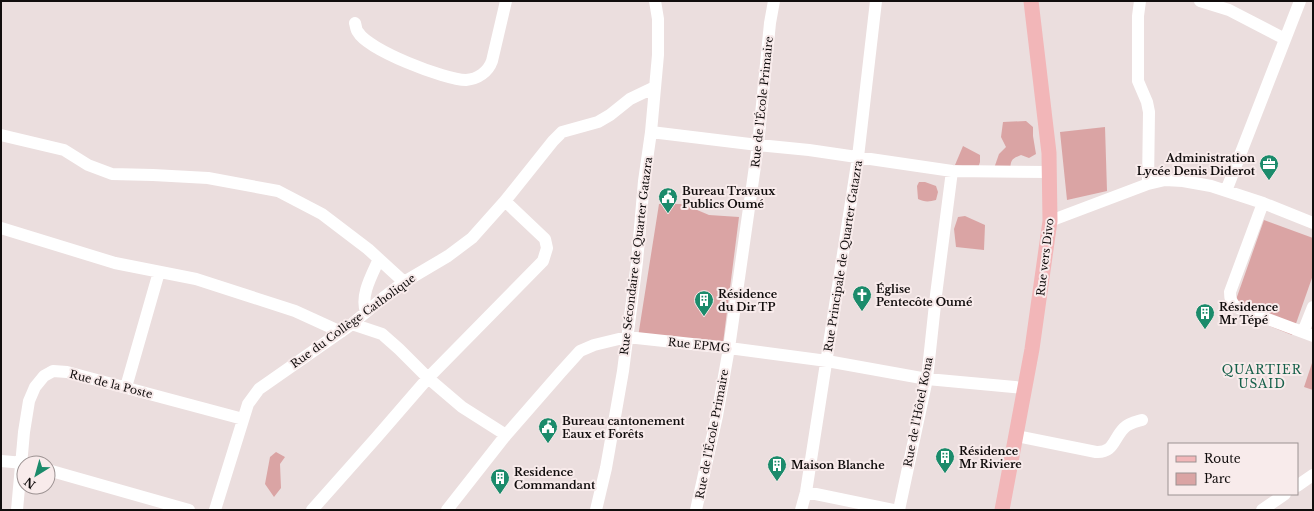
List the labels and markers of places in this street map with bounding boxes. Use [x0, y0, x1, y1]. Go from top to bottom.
place label: Administration Lycée Denis Diderot [1137, 151, 1256, 178]
office icon: Administration Lycée Denis Diderot [1258, 153, 1280, 181]
place label: Bureau Travaux Publics Oumé [682, 184, 776, 211]
public building icon: Bureau Travaux Publics Oumé [657, 186, 679, 214]
place label: Église Pentecôte Oumé [876, 282, 973, 309]
church icon: Église Pentecôte Oumé [851, 284, 873, 312]
place label: Résidence du Dir TP [718, 287, 778, 314]
building icon: Résidence du Dir TP [693, 289, 715, 317]
place label: Résidence Mr Tépé [1219, 300, 1279, 327]
building icon: Résidence Mr Tépé [1194, 302, 1216, 330]
place label: Bureau cantonement Eaux et Forêts [562, 414, 685, 441]
public building icon: Bureau cantonement Eaux et Forêts [537, 416, 559, 444]
place label: Résidence Mr Riviere [959, 444, 1022, 471]
building icon: Résidence Mr Riviere [934, 446, 956, 474]
building icon: Maison Blanche [766, 454, 788, 482]
place label: Maison Blanche [791, 458, 885, 472]
place label: Residence Commandant [514, 465, 596, 492]
building icon: Residence Commandant [489, 467, 511, 495]

